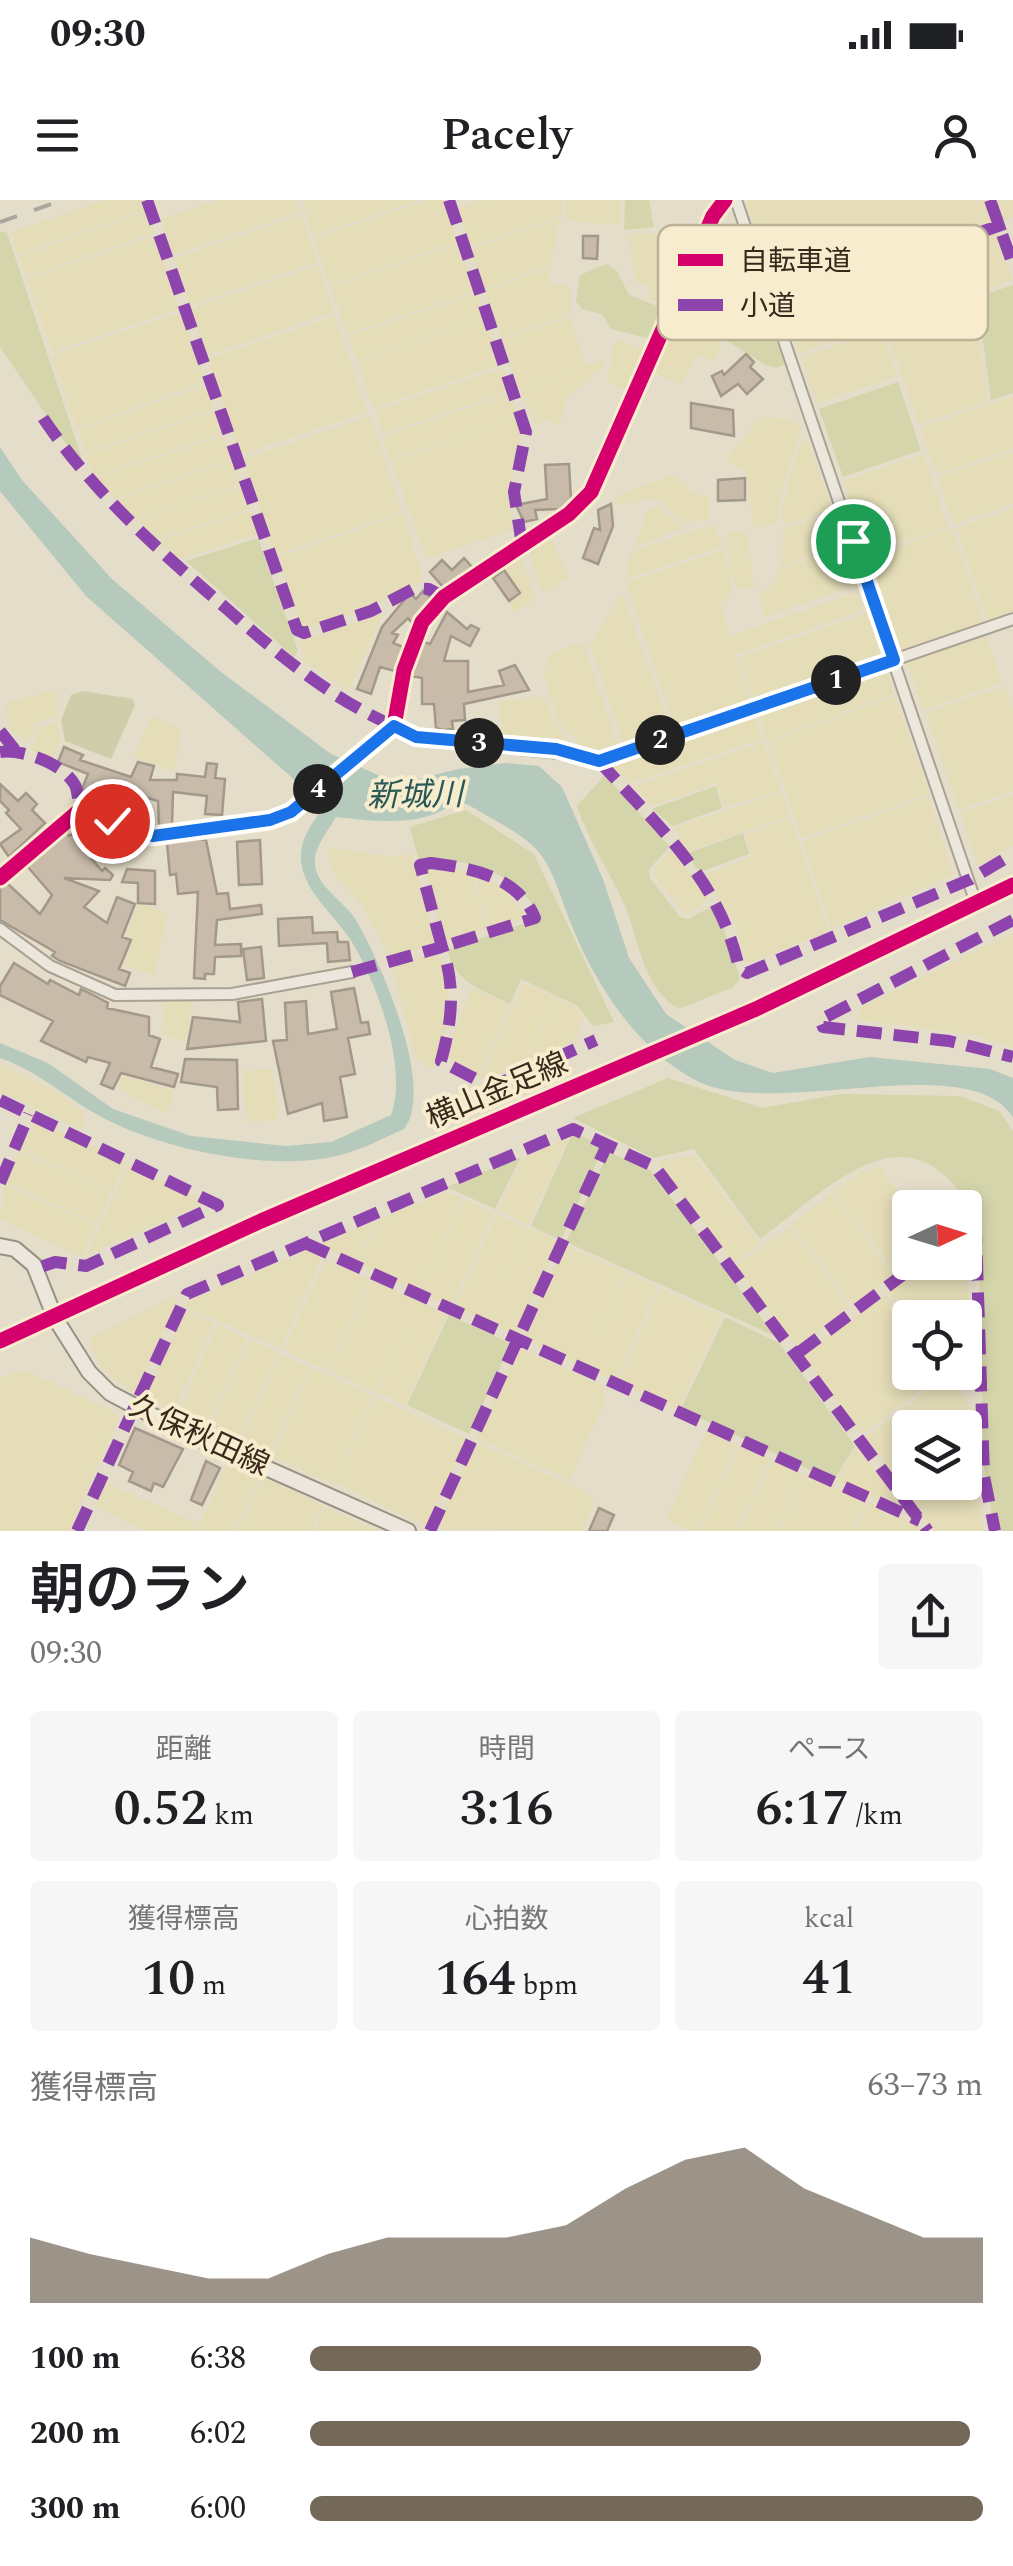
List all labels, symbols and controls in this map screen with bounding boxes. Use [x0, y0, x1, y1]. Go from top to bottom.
text: 09:30 [50, 6, 145, 64]
text: Pacely [441, 101, 572, 170]
icon: menu [30, 108, 85, 163]
icon: person [928, 108, 983, 163]
legend [658, 225, 988, 340]
text: 自転車道 [740, 240, 852, 283]
text: 小道 [740, 285, 796, 328]
pin [811, 499, 896, 584]
icon: arrive [826, 514, 881, 569]
pin: 1 [811, 655, 861, 705]
text: 1 [828, 658, 844, 701]
pin: 2 [635, 715, 685, 765]
pin: 3 [454, 718, 504, 768]
text: 2 [652, 718, 668, 761]
text: 3 [471, 721, 487, 764]
pin: 4 [293, 764, 343, 814]
text: 4 [310, 767, 326, 810]
water label: 新城川 [367, 771, 466, 821]
pin [70, 779, 155, 864]
icon: check [85, 794, 140, 849]
street label: 横山金足線 [419, 1041, 575, 1141]
north arrow [892, 1190, 982, 1280]
map controls [892, 1190, 982, 1500]
button: locate [892, 1300, 982, 1390]
street label: 久保秋田線 [121, 1383, 277, 1489]
button: layers [892, 1410, 982, 1500]
text: 朝のラン [30, 1550, 250, 1633]
button: share [878, 1564, 983, 1669]
text: 09:30 [30, 1629, 102, 1678]
text: 距離 [156, 1728, 212, 1771]
text: 時間 [478, 1728, 535, 1771]
text: ペース [788, 1728, 870, 1771]
text: 0.52 [114, 1771, 207, 1847]
text: 3:16 [460, 1771, 553, 1847]
text: 6:17 [756, 1771, 849, 1847]
text: km [207, 1794, 254, 1837]
text: /km [849, 1794, 903, 1837]
text: kcal [804, 1897, 854, 1940]
text: 獲得標高 [128, 1898, 240, 1941]
text: 心拍数 [464, 1898, 549, 1941]
text: 41 [802, 1940, 856, 2016]
text: 10 [141, 1941, 195, 2017]
text: 164 [435, 1941, 515, 2017]
text: m [195, 1964, 226, 2007]
text: bpm [515, 1964, 578, 2007]
text: 63–73 m [867, 2061, 983, 2110]
text: 獲得標高 [30, 2064, 158, 2113]
text: 100 m [30, 2334, 121, 2383]
text: 6:38 [190, 2334, 246, 2383]
text: 200 m [30, 2409, 121, 2458]
text: 6:02 [190, 2409, 246, 2458]
text: 300 m [30, 2484, 121, 2533]
text: 6:00 [190, 2484, 246, 2533]

